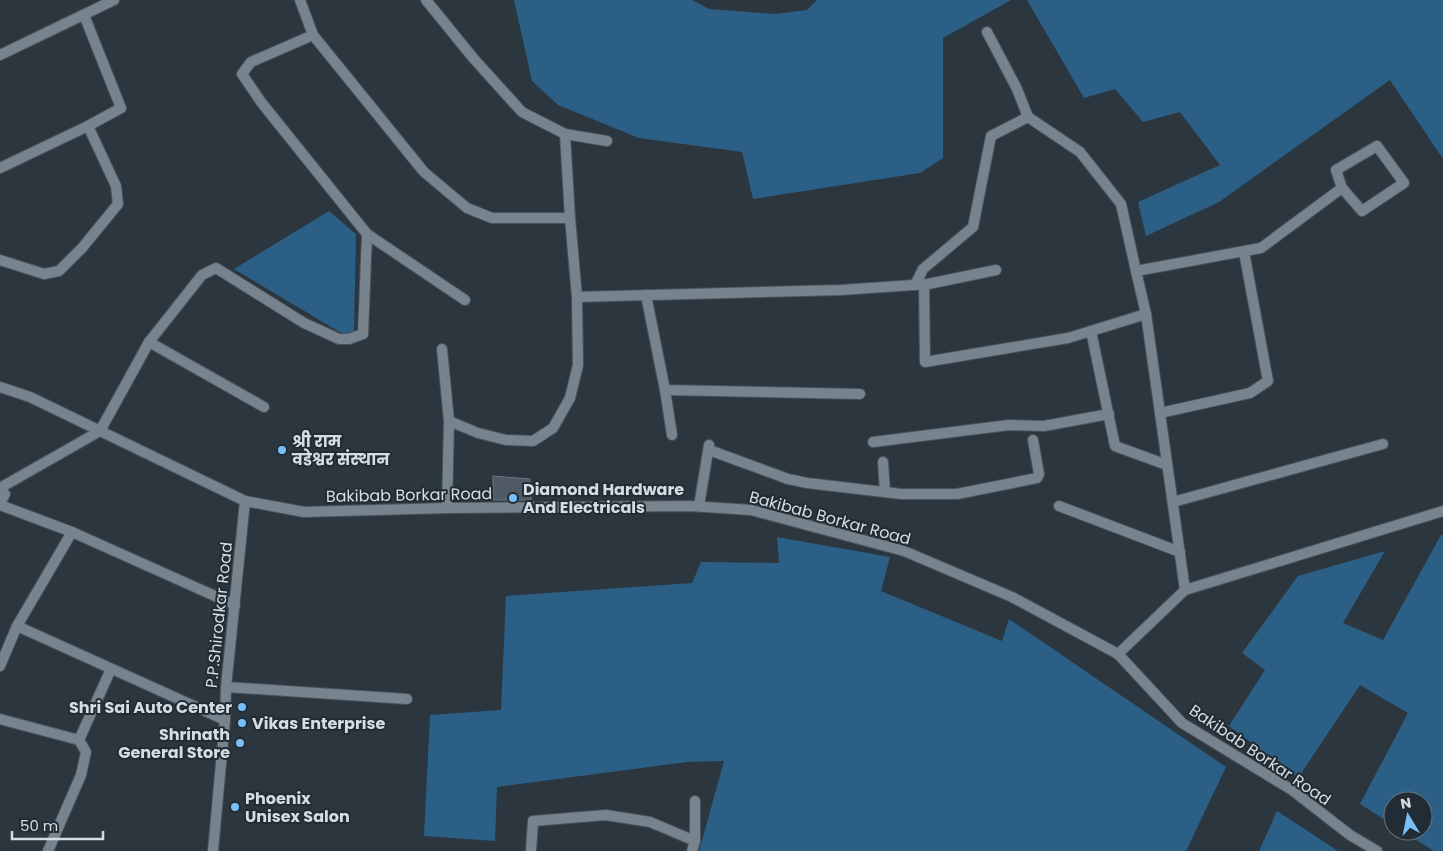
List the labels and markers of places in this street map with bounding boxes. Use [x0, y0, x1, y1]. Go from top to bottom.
place label: श्री राम वडेश्वर संस्थान [291, 430, 390, 471]
marker: श्री राम वडेश्वर संस्थान [276, 444, 288, 456]
place label: Diamond Hardware And Electricals [523, 478, 684, 519]
marker: Diamond Hardware And Electricals [507, 492, 519, 504]
place label: Shri Sai Auto Center [69, 696, 232, 719]
marker: Shri Sai Auto Center [236, 701, 248, 713]
place label: Vikas Enterprise [252, 712, 385, 735]
marker: Vikas Enterprise [236, 717, 248, 729]
place label: Shrinath General Store [118, 723, 230, 764]
marker: Shrinath General Store [234, 737, 246, 749]
place label: Phoenix Unisex Salon [245, 787, 350, 828]
marker: Phoenix Unisex Salon [229, 801, 241, 813]

